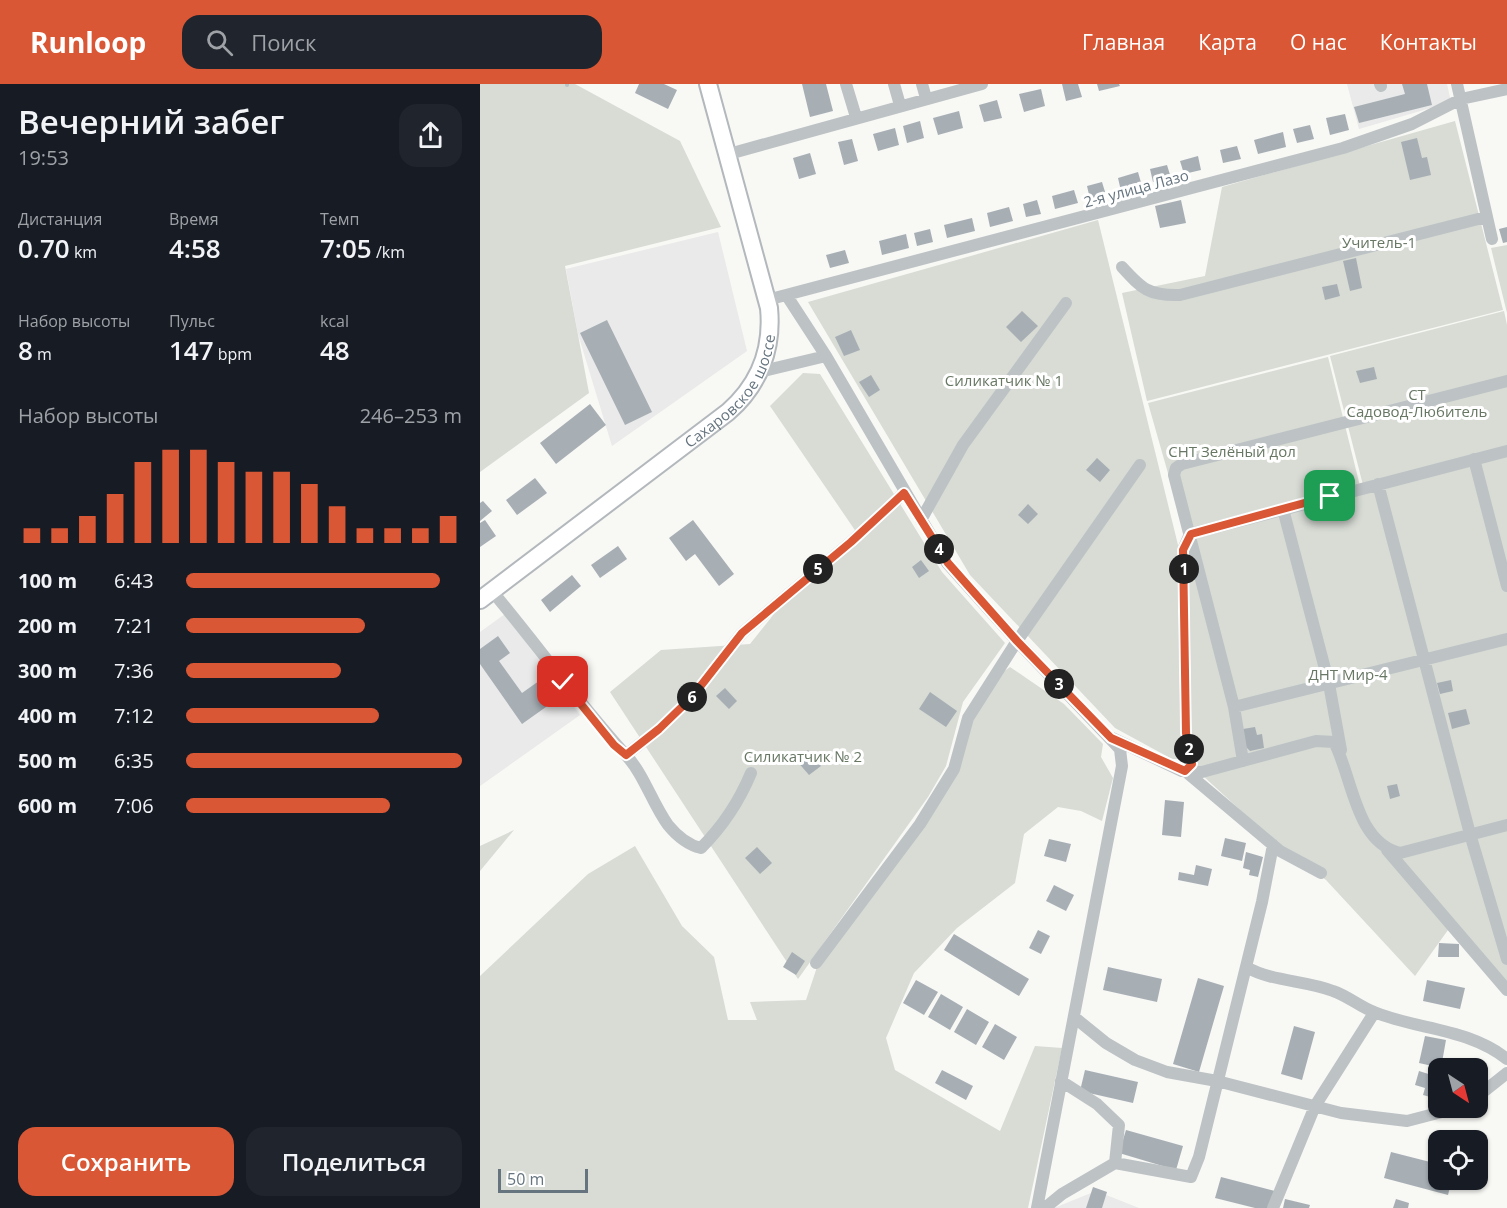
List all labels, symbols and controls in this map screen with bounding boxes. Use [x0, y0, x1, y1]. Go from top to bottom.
search box [182, 15, 602, 69]
text: Runloop [30, 23, 146, 61]
icon: search [203, 26, 236, 59]
text: Поиск [251, 27, 316, 57]
text: Главная [1082, 28, 1165, 56]
text: Карта [1198, 28, 1257, 56]
text: О нас [1290, 28, 1347, 56]
text: Контакты [1380, 28, 1477, 56]
text: Вечерний забег [18, 99, 284, 144]
button: share [399, 104, 462, 167]
text: 19:53 [18, 144, 69, 171]
street label: 2-я улица Лазо [1081, 164, 1191, 212]
text: Дистанция [18, 208, 102, 230]
text: Время [169, 208, 219, 230]
text: Темп [320, 208, 359, 230]
text: 0.70 [18, 230, 70, 266]
text: 4:58 [169, 230, 221, 266]
text: 7:05 [320, 230, 372, 266]
park label: Учитель-1 [1342, 232, 1416, 252]
text: km [70, 241, 97, 263]
text: /km [372, 241, 405, 263]
text: Набор высоты [18, 310, 130, 332]
text: Пульс [169, 310, 215, 332]
text: kcal [320, 310, 349, 332]
text: 8 [18, 332, 33, 368]
text: 147 [169, 332, 214, 368]
text: 48 [320, 332, 350, 368]
street label: Сахаровское шоссе [680, 333, 779, 452]
text: m [33, 343, 52, 365]
text: bpm [214, 343, 252, 365]
park label: Силикатчик № 1 [945, 370, 1063, 390]
park label: СТ Садовод-Любитель [1347, 384, 1488, 421]
text: Набор высоты [18, 402, 158, 429]
text: 246–253 m [360, 402, 462, 429]
park label: СНТ Зелёный дол [1168, 441, 1296, 461]
pin [1304, 470, 1355, 521]
icon: arrive [1313, 479, 1346, 512]
pin: 4 [924, 534, 954, 564]
text: 4 [934, 538, 944, 560]
pin: 5 [803, 554, 833, 584]
pin: 1 [1169, 554, 1199, 584]
text: 5 [813, 558, 823, 580]
text: 1 [1179, 558, 1189, 580]
text: 100 m [18, 567, 77, 594]
text: 6:43 [114, 567, 154, 594]
text: 200 m [18, 612, 77, 639]
text: 7:21 [114, 612, 154, 639]
pin [537, 656, 588, 707]
text: 300 m [18, 657, 77, 684]
text: 7:36 [114, 657, 154, 684]
park label: ДНТ Мир-4 [1308, 664, 1388, 684]
icon: check [546, 665, 579, 698]
pin: 3 [1044, 669, 1074, 699]
text: 3 [1054, 673, 1064, 695]
pin: 6 [677, 682, 707, 712]
text: 6 [687, 686, 697, 708]
text: 400 m [18, 702, 77, 729]
text: 7:12 [114, 702, 154, 729]
pin: 2 [1174, 734, 1204, 764]
text: 2 [1184, 738, 1194, 760]
park label: Силикатчик № 2 [744, 746, 862, 766]
text: 500 m [18, 747, 77, 774]
text: 6:35 [114, 747, 154, 774]
text: 600 m [18, 792, 77, 819]
text: 7:06 [114, 792, 154, 819]
north arrow [1428, 1058, 1488, 1118]
map controls [1428, 1058, 1488, 1190]
button: Сохранить [18, 1127, 234, 1196]
button: Поделиться [246, 1127, 462, 1196]
button: locate [1428, 1130, 1488, 1190]
scale bar [498, 1166, 588, 1194]
text: 50 m [507, 1168, 544, 1190]

